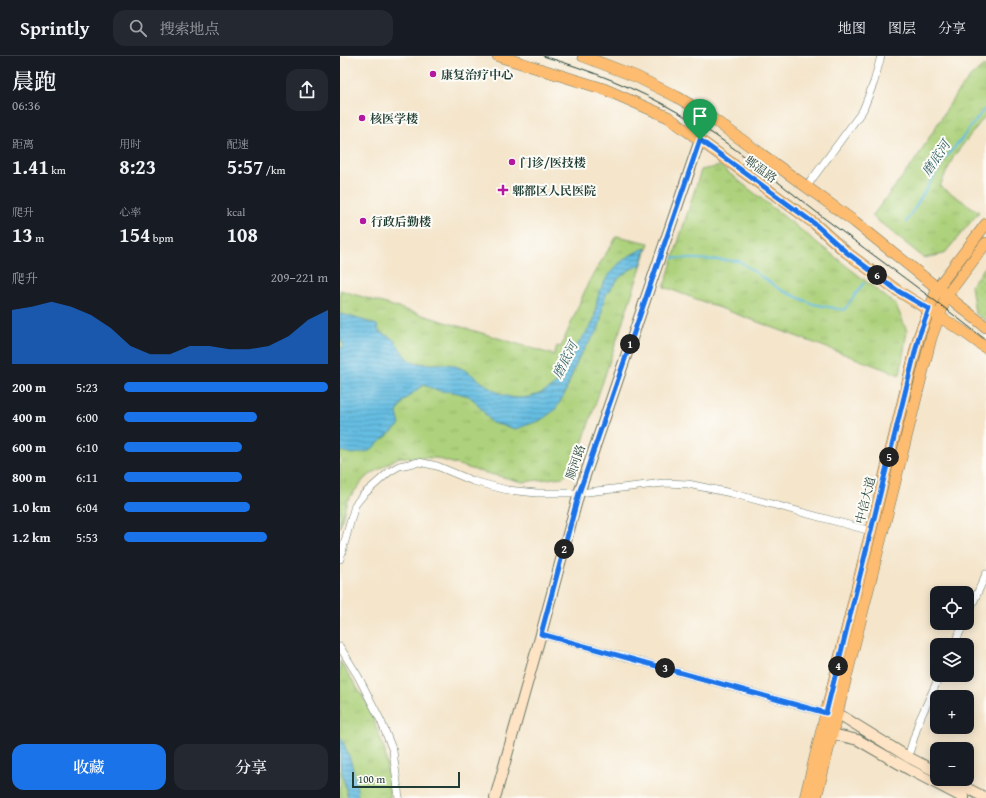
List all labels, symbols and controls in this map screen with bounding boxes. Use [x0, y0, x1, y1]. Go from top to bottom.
search box [113, 10, 393, 46]
text: Sprintly [20, 14, 89, 42]
icon: search [127, 17, 149, 39]
text: 搜索地点 [159, 18, 219, 39]
text: 地图 [838, 18, 866, 38]
text: 图层 [888, 18, 916, 38]
text: 分享 [938, 18, 966, 38]
text: 晨跑 [12, 65, 56, 97]
place label: 康复治疗中心 [441, 66, 513, 83]
button: share [286, 69, 328, 111]
marker: 康复治疗中心 [428, 69, 438, 79]
text: 06:36 [12, 96, 40, 115]
pin [683, 99, 717, 140]
icon: arrive [689, 105, 711, 127]
place label: 核医学楼 [370, 110, 418, 127]
marker: 核医学楼 [357, 113, 367, 123]
water label: 磨底河 [917, 135, 956, 179]
text: 距离 [12, 136, 34, 152]
text: 用时 [119, 136, 141, 152]
text: 配速 [227, 136, 249, 152]
text: 1.41 [12, 152, 49, 181]
text: 8:23 [119, 152, 156, 181]
text: 5:57 [227, 152, 263, 181]
street label: 郫温路 [741, 152, 781, 186]
place label: 门诊/医技楼 [520, 154, 586, 171]
marker: 门诊/医技楼 [507, 157, 517, 167]
text: km [49, 162, 66, 178]
text: /km [263, 162, 286, 178]
place label: 郫都区人民医院 [512, 182, 596, 199]
marker: 郫都区人民医院 [497, 184, 509, 196]
text: 爬升 [12, 204, 34, 220]
text: 心率 [119, 204, 141, 220]
text: kcal [227, 204, 245, 220]
place label: 行政后勤楼 [371, 213, 431, 230]
marker: 行政后勤楼 [358, 216, 368, 226]
text: 13 [12, 220, 33, 249]
text: 154 [119, 220, 150, 249]
text: 108 [227, 220, 258, 249]
text: m [33, 230, 44, 246]
text: bpm [150, 230, 173, 246]
pin: 6 [867, 265, 887, 285]
text: 6 [874, 267, 880, 283]
text: 209–221 m [271, 268, 328, 287]
text: 爬升 [12, 269, 38, 288]
pin: 1 [620, 334, 640, 354]
text: 1 [627, 336, 633, 352]
water label: 磨底河 [548, 337, 583, 382]
text: 200 m [12, 378, 46, 397]
text: 5:23 [76, 378, 98, 397]
text: 400 m [12, 408, 46, 427]
text: 6:00 [76, 408, 98, 427]
text: 600 m [12, 438, 46, 457]
text: 6:10 [76, 438, 98, 457]
street label: 顺河路 [561, 442, 589, 482]
pin: 5 [879, 447, 899, 467]
text: 5 [886, 449, 892, 465]
text: 800 m [12, 468, 46, 487]
text: 6:11 [76, 468, 98, 487]
street label: 中信大道 [851, 475, 879, 525]
text: 1.0 km [12, 498, 51, 517]
text: 6:04 [76, 498, 98, 517]
text: 1.2 km [12, 528, 51, 547]
text: 5:53 [76, 528, 98, 547]
pin: 2 [554, 539, 574, 559]
text: 2 [561, 541, 567, 557]
map controls [930, 586, 974, 786]
button: locate [930, 586, 974, 630]
button: layers [930, 638, 974, 682]
pin: 4 [828, 656, 848, 676]
pin: 3 [655, 658, 675, 678]
text: 4 [835, 658, 841, 674]
text: 3 [662, 660, 668, 676]
button: + [930, 690, 974, 734]
button: − [930, 742, 974, 786]
button: 收藏 [12, 744, 166, 790]
button: 分享 [174, 744, 328, 790]
scale bar [352, 770, 460, 789]
text: 100 m [358, 771, 385, 787]

